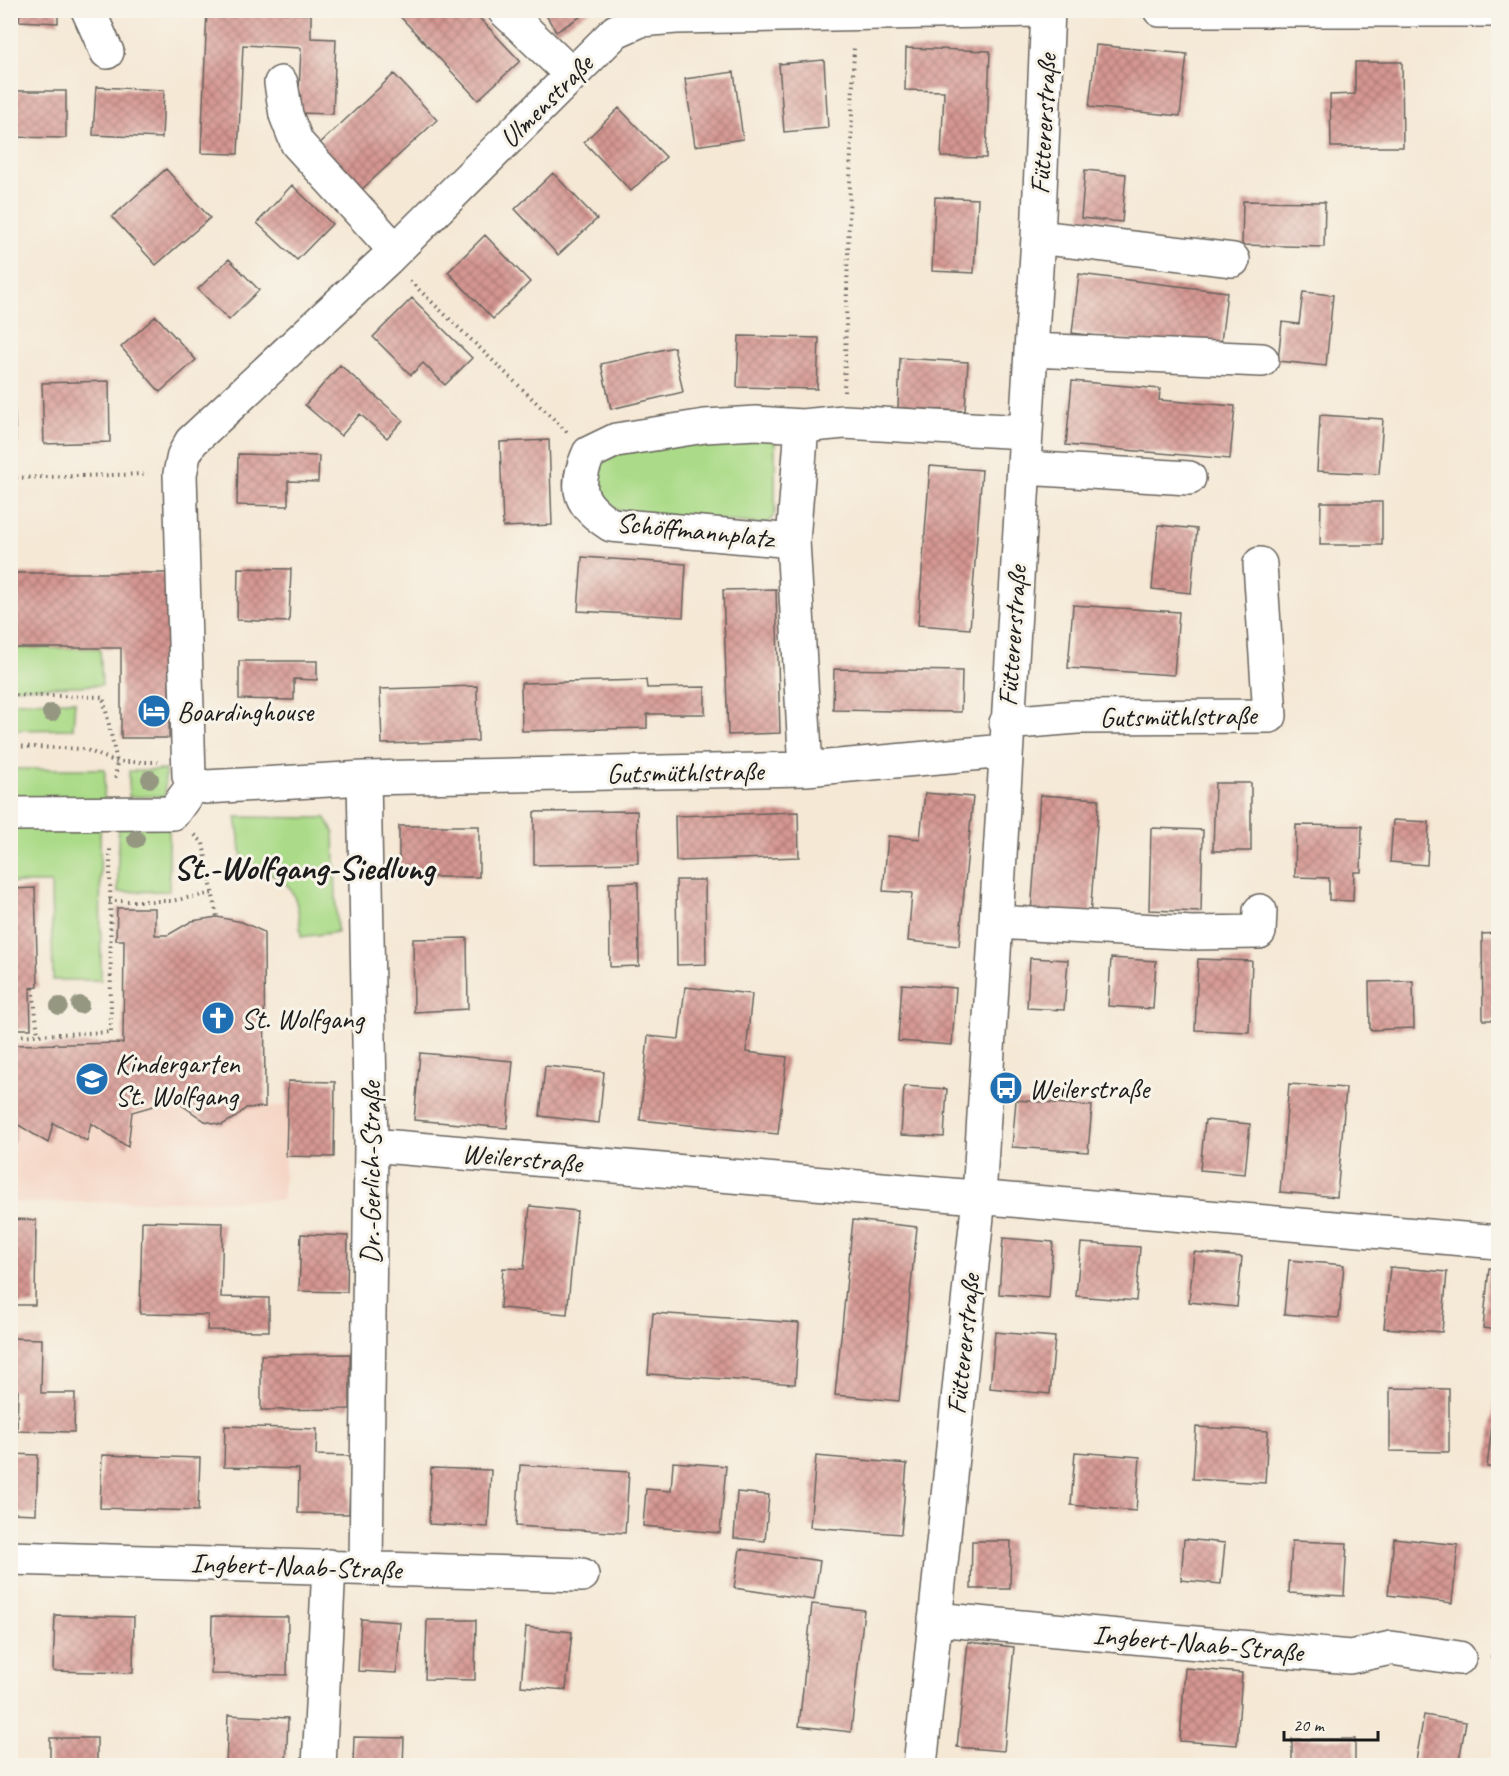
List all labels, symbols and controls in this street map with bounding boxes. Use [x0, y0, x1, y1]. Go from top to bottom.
street label: Ulmenstraße [492, 45, 602, 155]
street label: Füttererstraße [1022, 51, 1064, 195]
street label: Schöffmannplatz [615, 504, 778, 556]
street label: Füttererstraße [990, 563, 1034, 707]
hotel icon: Boardinghouse [136, 693, 172, 729]
place label: Boardinghouse [177, 694, 315, 729]
street label: Gutsmüthlstraße [1099, 697, 1259, 735]
street label: Gutsmüthlstraße [606, 753, 766, 791]
district label: St.-Wolfgang-Siedlung [174, 846, 437, 889]
church icon: St. Wolfgang [200, 1000, 236, 1036]
place label: St. Wolfgang [241, 1001, 365, 1036]
place label: Kindergarten St. Wolfgang [115, 1046, 241, 1113]
school or university icon: Kindergarten St. Wolfgang [74, 1061, 110, 1097]
bus stop icon: Weilerstraße [988, 1070, 1024, 1106]
place label: Weilerstraße [1029, 1071, 1151, 1106]
street label: Dr.-Gerlich-Straße [353, 1080, 388, 1264]
street label: Weilerstraße [461, 1135, 585, 1181]
street label: Füttererstraße [938, 1270, 988, 1416]
street label: Ingbert-Naab-Straße [190, 1545, 404, 1587]
street label: Ingbert-Naab-Straße [1091, 1616, 1306, 1670]
scale bar [1284, 1704, 1378, 1742]
text: 20 m [1293, 1714, 1326, 1736]

